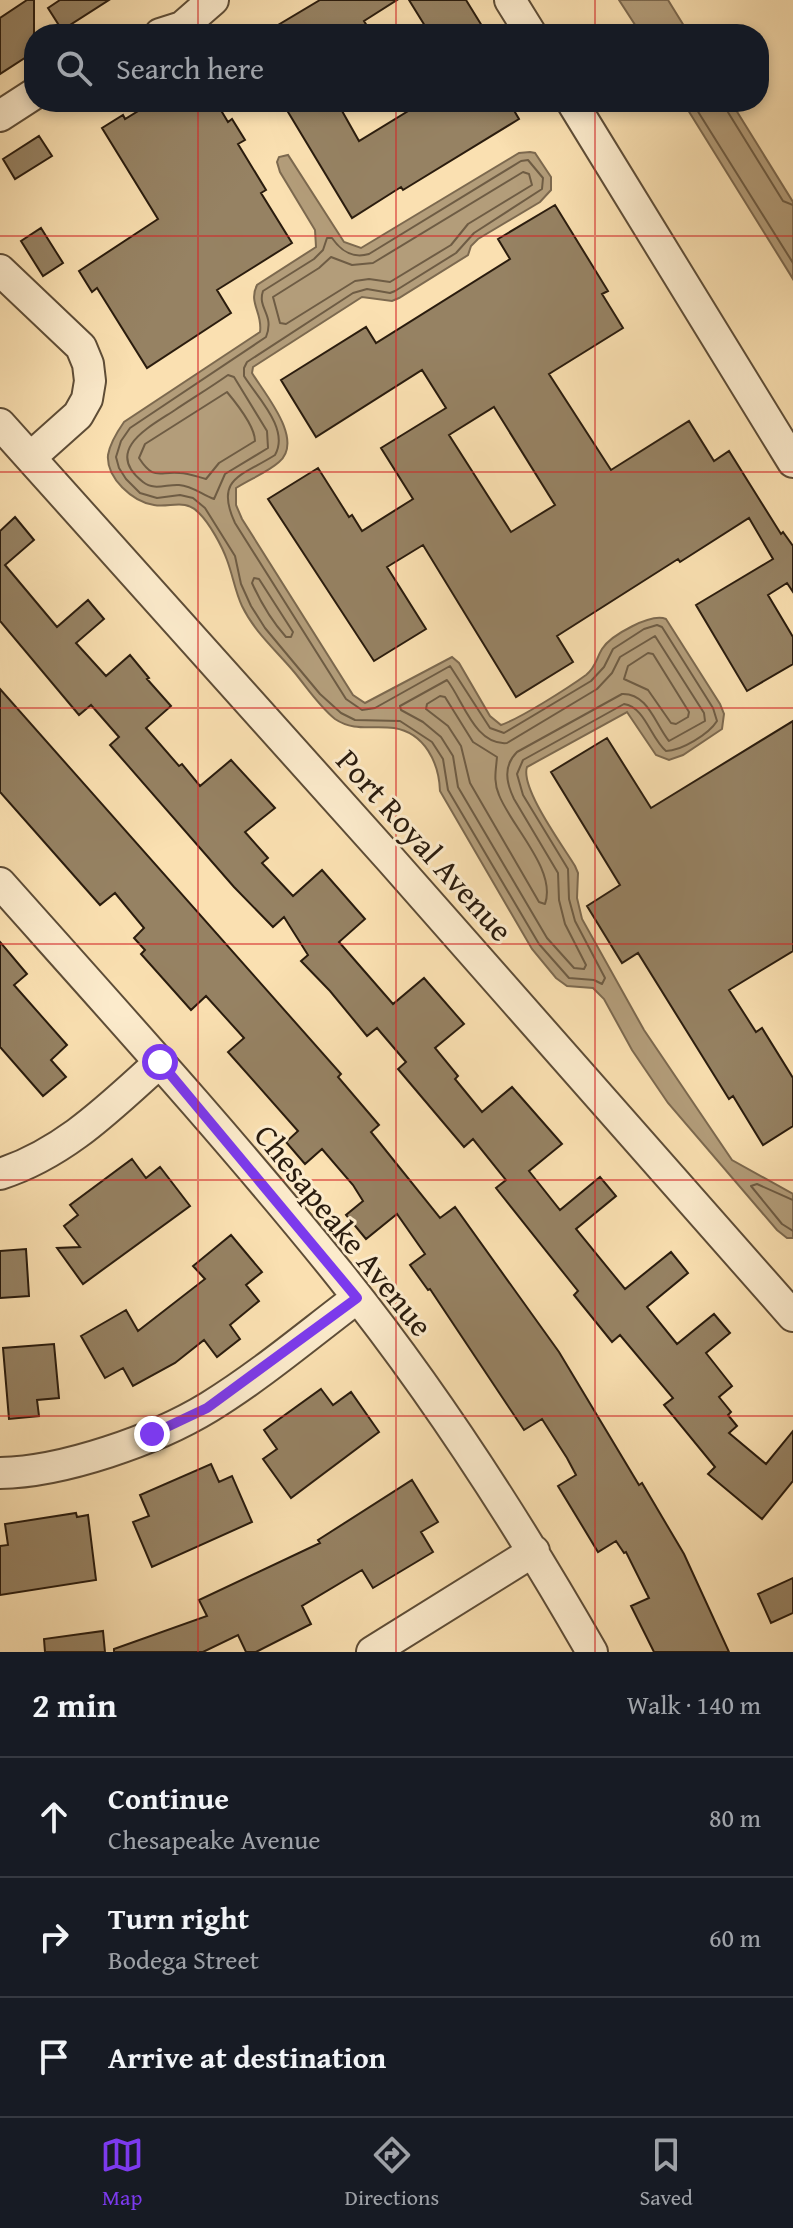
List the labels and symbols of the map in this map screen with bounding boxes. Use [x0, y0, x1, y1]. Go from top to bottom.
street label: Port Royal Avenue [326, 738, 524, 952]
route start [142, 1044, 178, 1080]
street label: Chesapeake Avenue [243, 1114, 445, 1346]
route end [134, 1416, 170, 1452]

